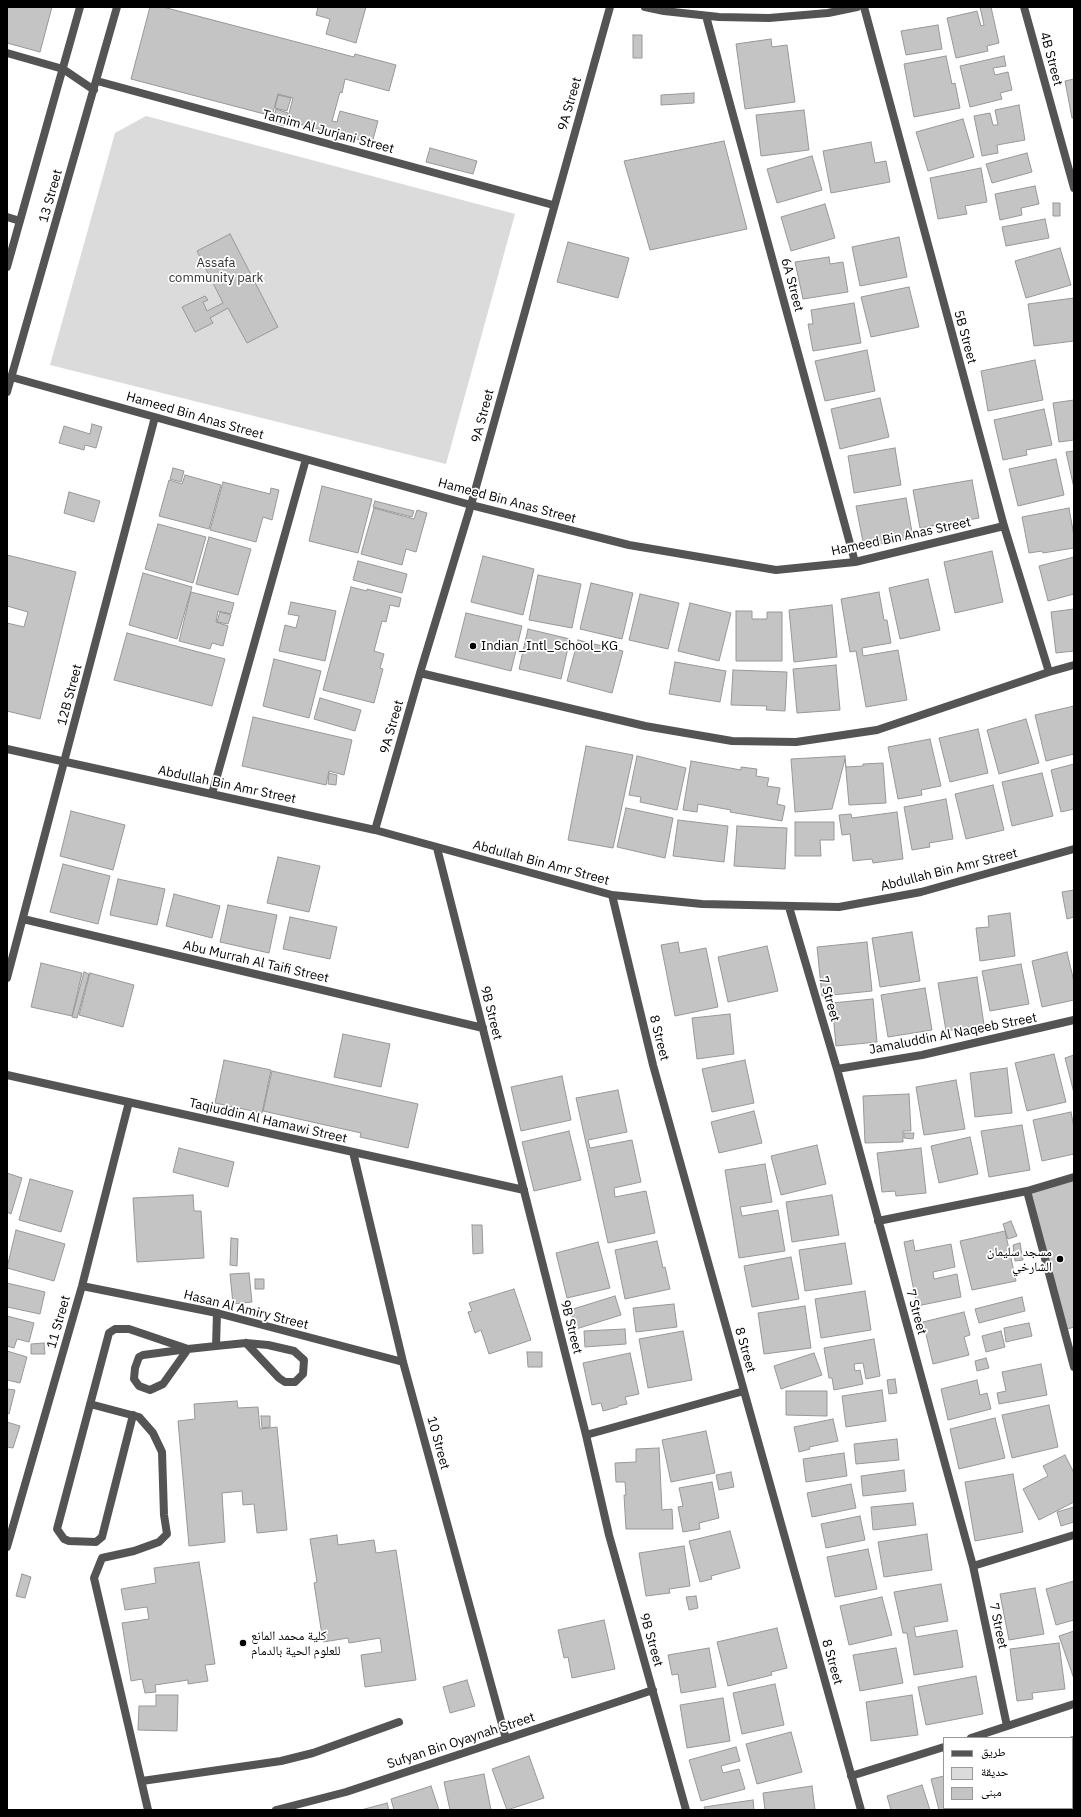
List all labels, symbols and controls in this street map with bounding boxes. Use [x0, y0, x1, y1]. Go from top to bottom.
street label: 4B Street [1036, 30, 1066, 88]
street label: 9A Street [555, 75, 585, 133]
street label: Tamim Al Jurjani Street [260, 107, 396, 157]
street label: 13 Street [36, 168, 66, 224]
park label: Assafa community park [169, 255, 263, 286]
street label: 6A Street [777, 256, 807, 314]
street label: 5B Street [950, 308, 980, 366]
street label: 9A Street [468, 387, 498, 445]
street label: Hameed Bin Anas Street [124, 389, 266, 443]
street label: Hameed Bin Anas Street [436, 475, 578, 527]
street label: Hameed Bin Anas Street [830, 515, 972, 559]
place label: Indian_Intl_School_KG [481, 638, 618, 654]
marker: Indian_Intl_School_KG [468, 641, 478, 651]
street label: 12B Street [54, 663, 86, 727]
street label: 9A Street [377, 698, 407, 756]
street label: Abdullah Bin Amr Street [157, 763, 297, 807]
street label: Abdullah Bin Amr Street [471, 837, 611, 889]
street label: Abdullah Bin Amr Street [879, 845, 1019, 895]
street label: Abu Murrah Al Taifi Street [182, 938, 330, 986]
street label: 7 Street [815, 974, 843, 1024]
street label: 9B Street [477, 984, 505, 1042]
street label: Jamaluddin Al Naqeeb Street [868, 1010, 1038, 1058]
street label: 8 Street [646, 1014, 672, 1062]
street label: Taqiuddin Al Hamawi Street [187, 1095, 349, 1147]
place label: مسجد سليمان الشارخي [987, 1244, 1052, 1275]
marker: مسجد سليمان الشارخي [1055, 1254, 1065, 1264]
street label: Hasan Al Amiry Street [182, 1287, 310, 1333]
street label: 7 Street [902, 1288, 930, 1336]
street label: 11 Street [44, 1294, 74, 1350]
street label: 9B Street [557, 1298, 585, 1356]
street label: 8 Street [731, 1325, 759, 1375]
street label: 10 Street [423, 1415, 453, 1471]
street label: 7 Street [986, 1602, 1010, 1650]
street label: 9B Street [636, 1611, 666, 1669]
place label: كلية محمد المانع للعلوم الحية بالدمام [251, 1628, 341, 1659]
street label: 8 Street [818, 1637, 846, 1687]
marker: كلية محمد المانع للعلوم الحية بالدمام [238, 1638, 248, 1648]
street label: Sufyan Bin Oyaynah Street [385, 1710, 537, 1772]
legend [943, 1737, 1073, 1809]
text: طريق [981, 1744, 1006, 1759]
text: حديقة [981, 1764, 1009, 1779]
text: مبنى [981, 1784, 1002, 1799]

